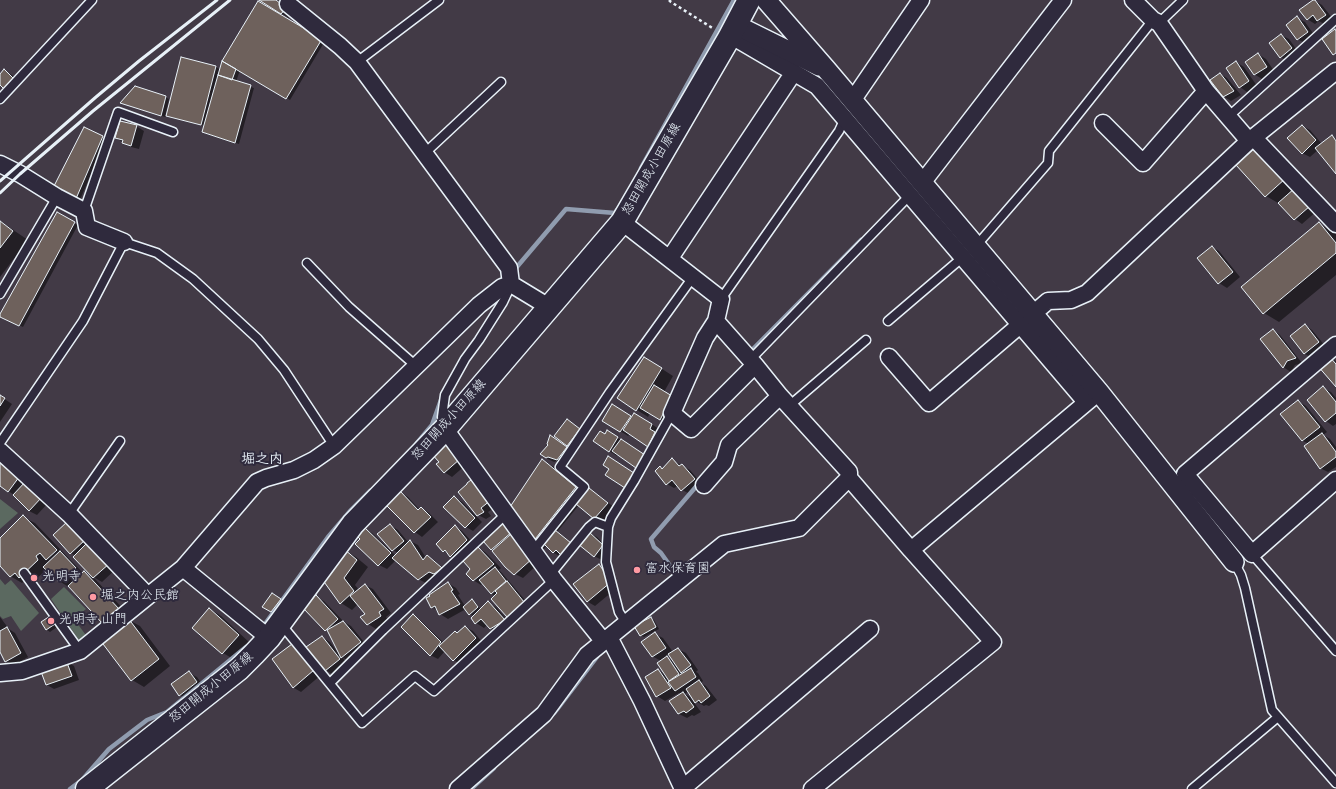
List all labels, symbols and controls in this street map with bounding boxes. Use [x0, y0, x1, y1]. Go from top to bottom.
street label: 怒田開成小田原線 [620, 121, 686, 219]
street label: 怒田開成小田原線 [409, 377, 491, 465]
district label: 堀之内 [241, 453, 283, 469]
place label: 富水保育園 [645, 562, 710, 578]
marker: 富水保育園 [632, 565, 642, 575]
place label: 光明寺 [42, 570, 81, 586]
marker: 光明寺 [29, 573, 39, 583]
place label: 堀之内公民館 [101, 589, 179, 605]
marker: 堀之内公民館 [88, 592, 98, 602]
place label: 光明寺 山門 [59, 613, 127, 629]
marker: 光明寺 山門 [46, 616, 56, 626]
street label: 怒田開成小田原線 [167, 650, 257, 728]

